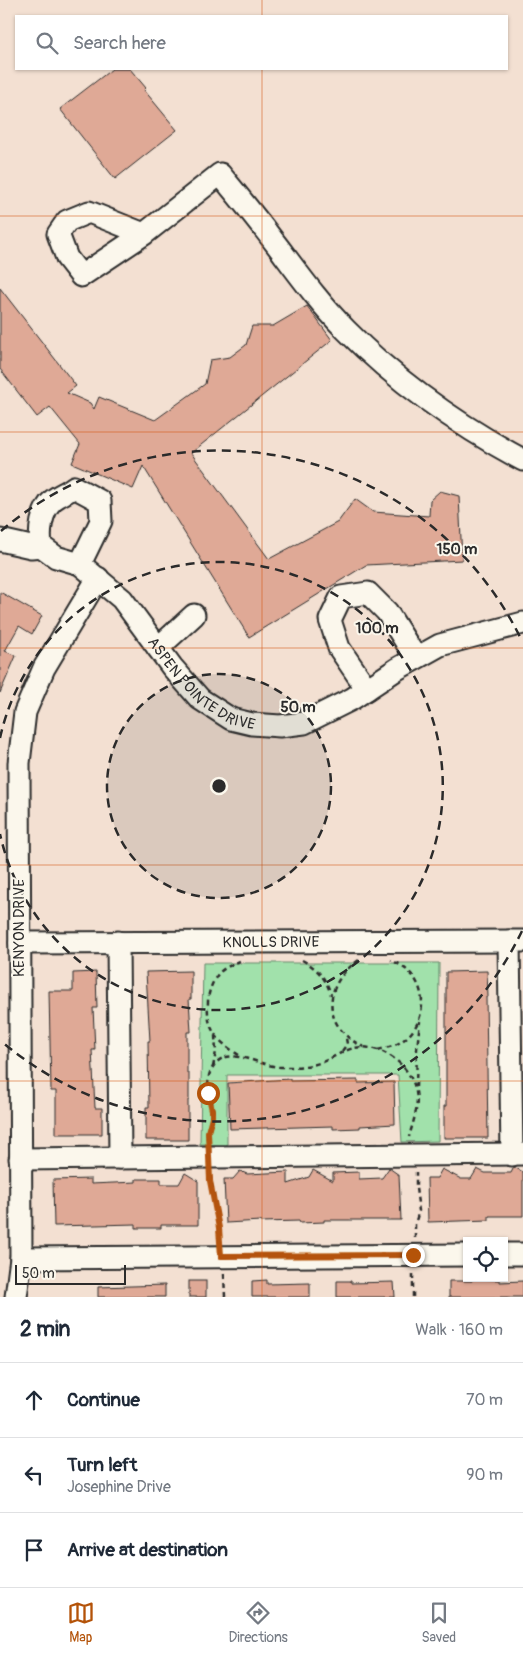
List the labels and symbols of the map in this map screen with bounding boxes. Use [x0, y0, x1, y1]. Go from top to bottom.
text: 150 m [437, 540, 477, 559]
text: 100 m [356, 619, 398, 638]
street label: ASPEN POINTE DRIVE [144, 633, 257, 734]
text: 50 m [281, 698, 315, 717]
centre of rings [210, 777, 228, 795]
street label: KENYON DRIVE [10, 879, 29, 977]
street label: KNOLLS DRIVE [223, 932, 320, 952]
route start [197, 1082, 220, 1105]
route end [402, 1244, 425, 1267]
scale bar [15, 1262, 126, 1285]

